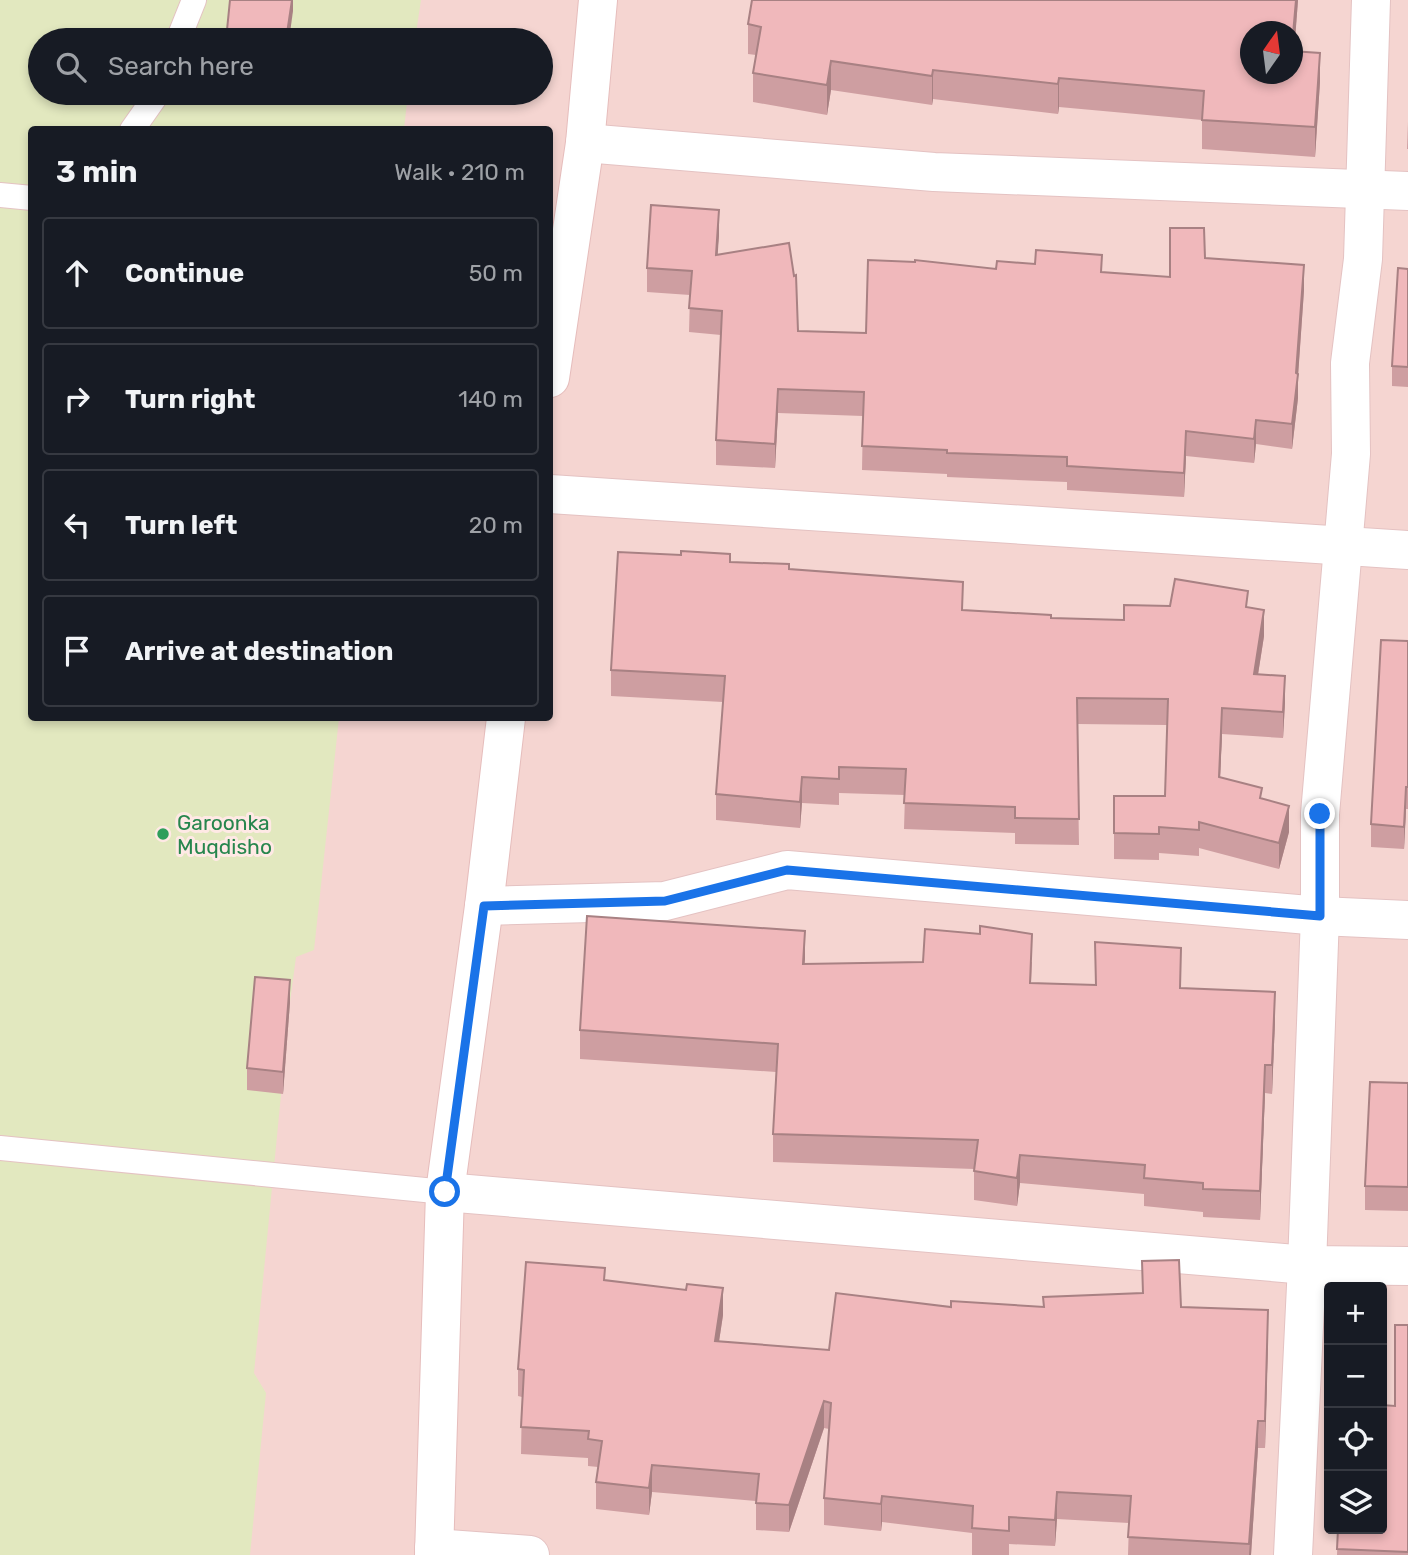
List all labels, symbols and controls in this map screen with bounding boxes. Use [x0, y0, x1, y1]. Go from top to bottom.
north arrow [1240, 21, 1303, 84]
search box [28, 28, 553, 105]
icon: search [52, 48, 90, 86]
text: Search here [108, 51, 254, 82]
text: 3 min [56, 154, 138, 190]
text: Walk · 210 m [394, 158, 525, 186]
icon: ahead [58, 254, 96, 292]
text: Continue [125, 258, 244, 289]
text: 50 m [469, 259, 523, 287]
icon: right [58, 380, 96, 418]
text: Turn right [125, 384, 255, 415]
text: 140 m [458, 385, 523, 413]
icon: left [58, 506, 96, 544]
text: Turn left [125, 510, 237, 541]
text: 20 m [469, 511, 523, 539]
icon: arrive [58, 632, 96, 670]
text: Arrive at destination [125, 636, 393, 667]
route end [1304, 798, 1335, 829]
place label: Garoonka Muqdisho [177, 810, 272, 859]
marker: Garoonka Muqdisho [155, 826, 171, 842]
route start [429, 1176, 460, 1207]
map controls [1324, 1282, 1387, 1534]
button: + [1324, 1282, 1387, 1345]
button: − [1324, 1345, 1387, 1408]
button: locate [1324, 1408, 1387, 1471]
button: layers [1324, 1471, 1387, 1534]

